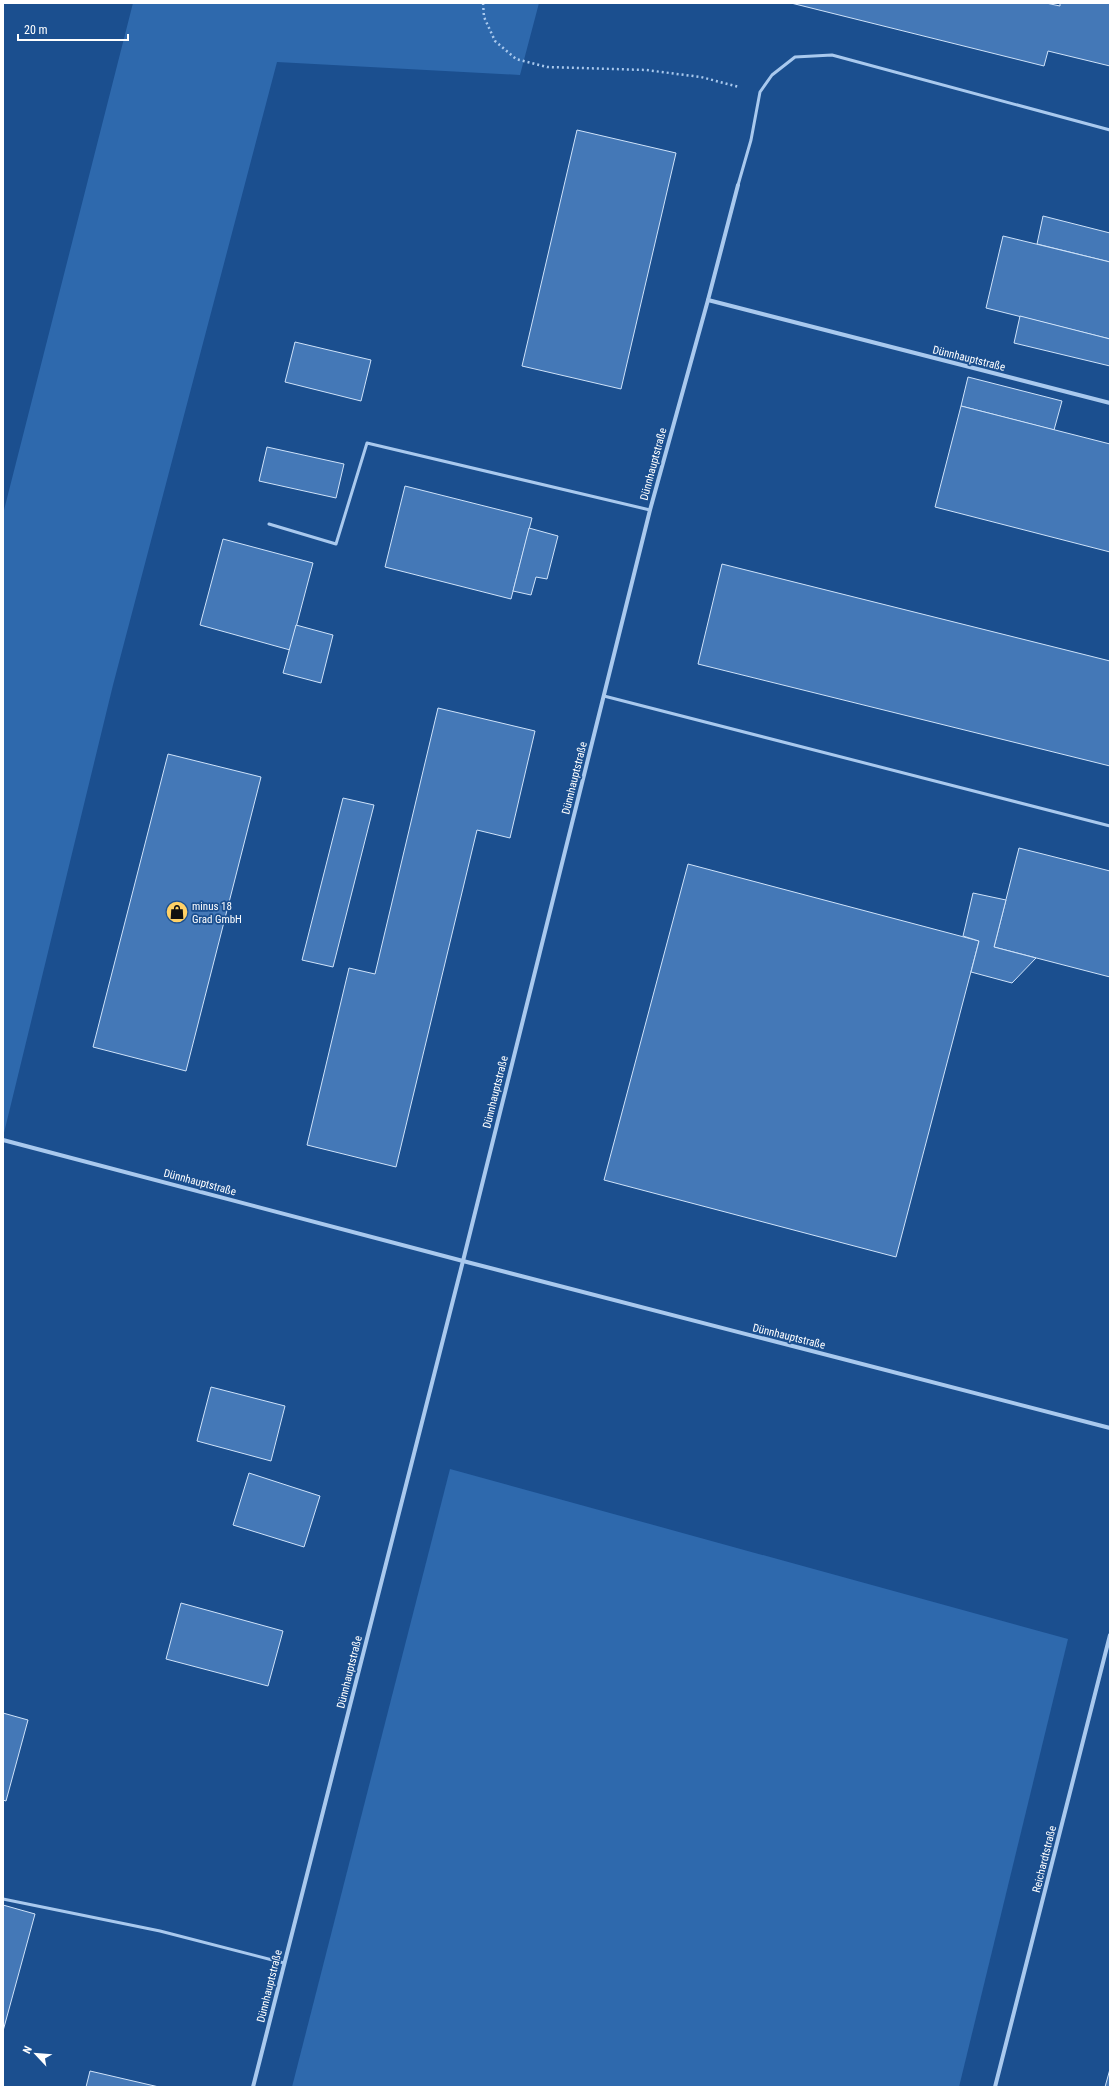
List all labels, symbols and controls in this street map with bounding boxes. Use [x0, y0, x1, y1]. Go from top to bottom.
scale bar [18, 16, 128, 42]
text: 20 m [24, 23, 48, 37]
street label: Dünnhauptstraße [931, 343, 1007, 374]
street label: Dünnhauptstraße [638, 427, 669, 502]
street label: Dünnhauptstraße [559, 740, 590, 816]
shop icon: minus 18 Grad GmbH [164, 899, 190, 925]
place label: minus 18 Grad GmbH [192, 900, 242, 926]
street label: Dünnhauptstraße [480, 1054, 511, 1130]
street label: Dünnhauptstraße [162, 1167, 237, 1198]
street label: Dünnhauptstraße [751, 1321, 827, 1352]
street label: Dünnhauptstraße [334, 1634, 365, 1710]
street label: Reichardtstraße [1030, 1824, 1059, 1894]
street label: Dünnhauptstraße [254, 1948, 285, 2024]
north arrow [16, 2034, 56, 2074]
text: N [20, 2044, 35, 2056]

